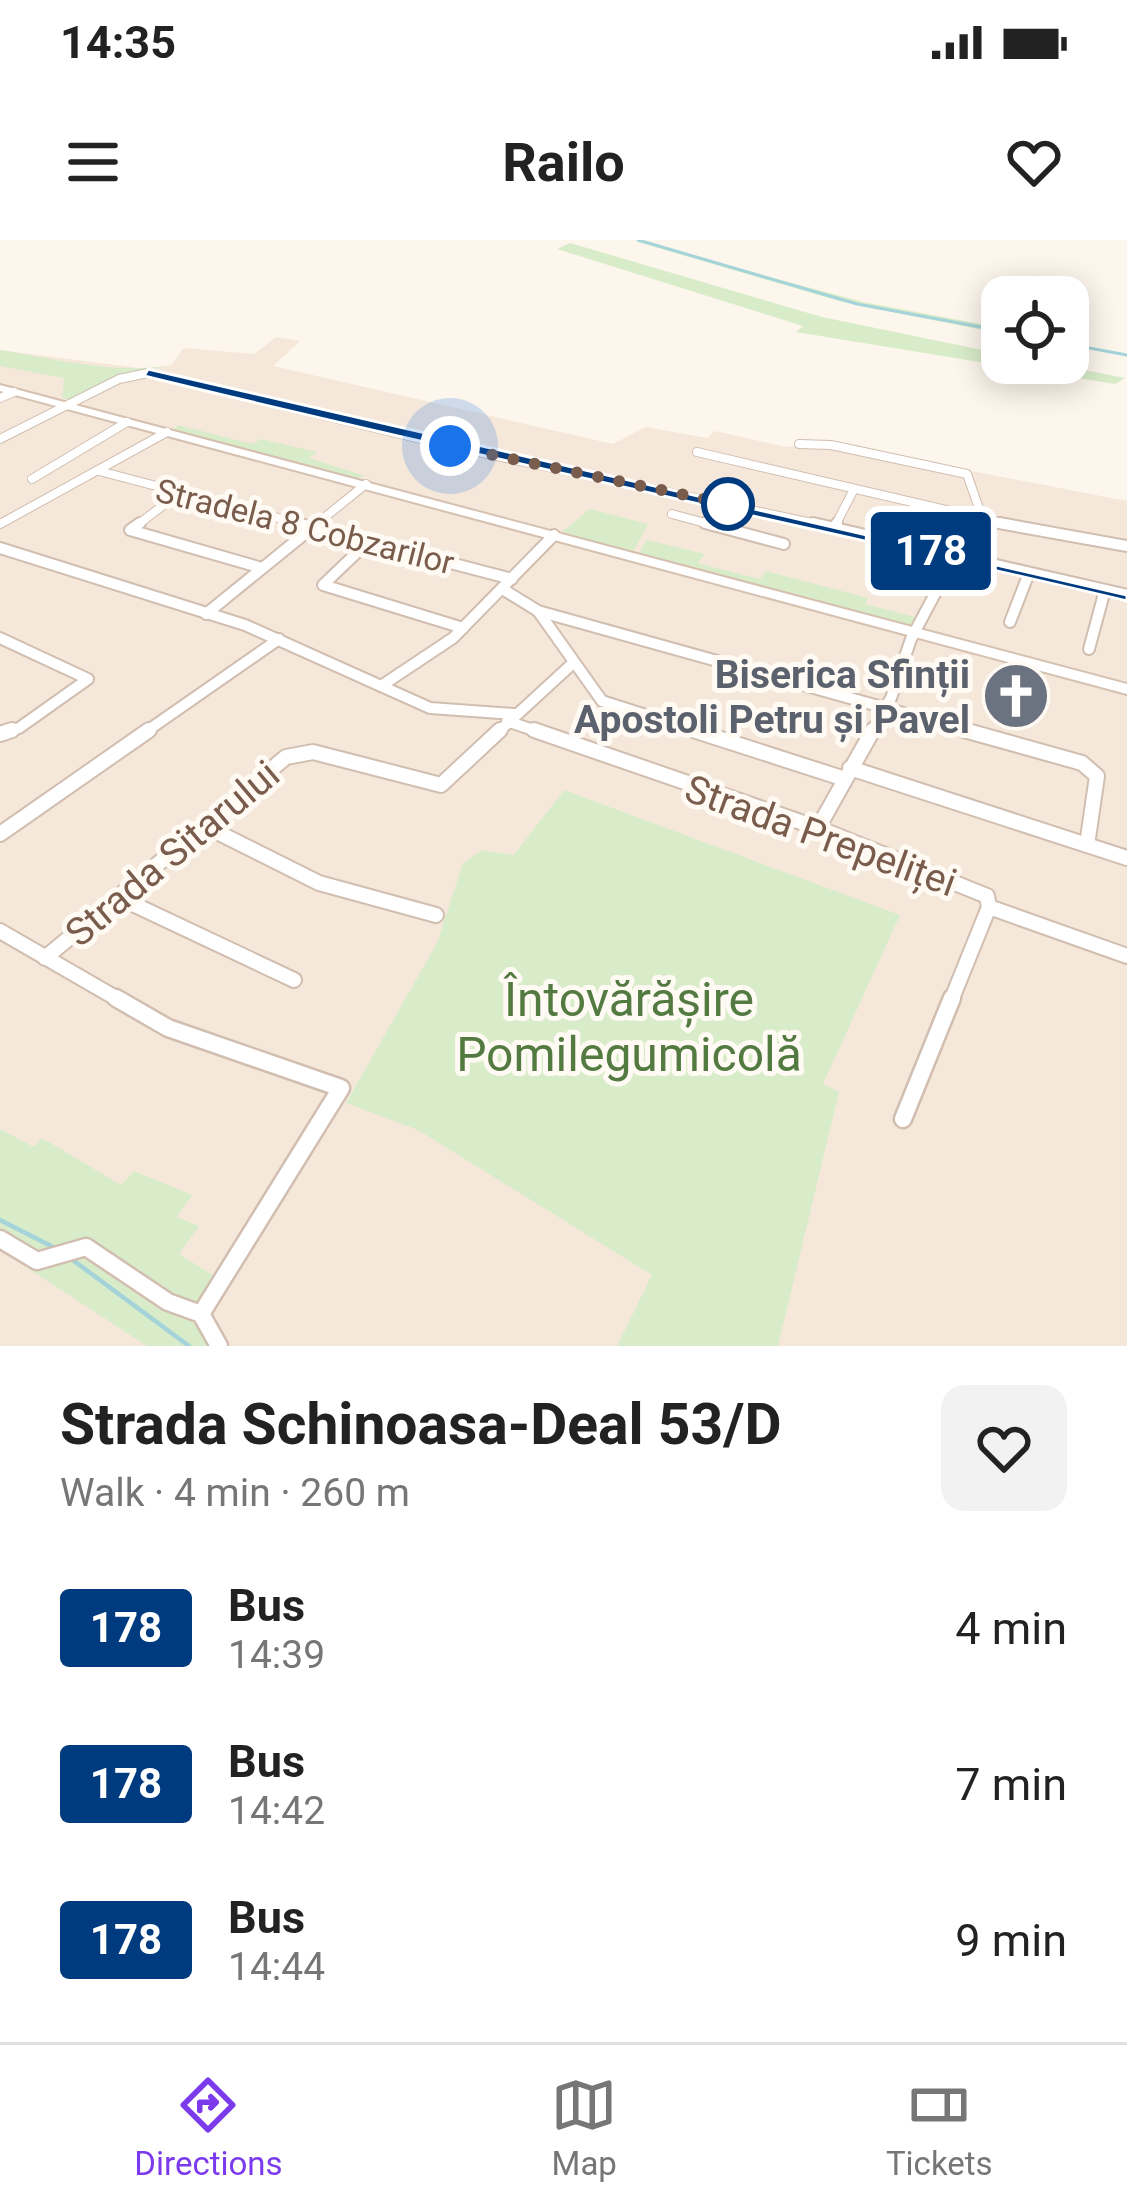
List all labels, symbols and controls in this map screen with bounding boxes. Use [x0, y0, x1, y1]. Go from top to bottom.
text: 14:35 [60, 16, 176, 69]
icon: menu [60, 129, 126, 195]
icon: heart [1001, 129, 1067, 195]
text: Railo [502, 131, 625, 194]
map controls [981, 276, 1089, 384]
button: locate [981, 276, 1089, 384]
your location [420, 416, 480, 476]
street label: Stradela 8 Cobzarilor [152, 471, 458, 582]
unlabelled marker [703, 479, 753, 529]
line badge: 178 [862, 512, 1000, 590]
text: 178 [895, 526, 967, 575]
place label: Biserica Sfinții Apostoli Petru și Pavel [574, 652, 970, 743]
church icon: Biserica Sfinții Apostoli Petru și Pavel [981, 661, 1051, 731]
street label: Strada Sitarului [57, 751, 289, 956]
street label: Strada Prepeliței [679, 766, 962, 906]
park label: Întovărășire Pomilegumicolă [456, 971, 802, 1083]
button: heart [941, 1385, 1067, 1511]
text: Strada Schinoasa-Deal 53/D [60, 1391, 781, 1458]
text: Walk · 4 min · 260 m [60, 1470, 410, 1516]
text: Bus [228, 1579, 305, 1632]
text: 4 min [955, 1602, 1067, 1655]
text: 178 [90, 1603, 162, 1652]
text: 14:39 [228, 1632, 325, 1678]
text: Bus [228, 1735, 305, 1788]
text: 7 min [955, 1758, 1067, 1811]
text: 178 [90, 1759, 162, 1808]
text: 14:42 [228, 1788, 325, 1834]
text: Bus [228, 1891, 305, 1944]
text: 9 min [955, 1914, 1067, 1967]
text: 178 [90, 1915, 162, 1964]
text: 14:44 [228, 1944, 325, 1990]
tab: Directions [134, 2072, 283, 2183]
tab: Map [551, 2072, 617, 2183]
tab: Tickets [886, 2072, 993, 2183]

